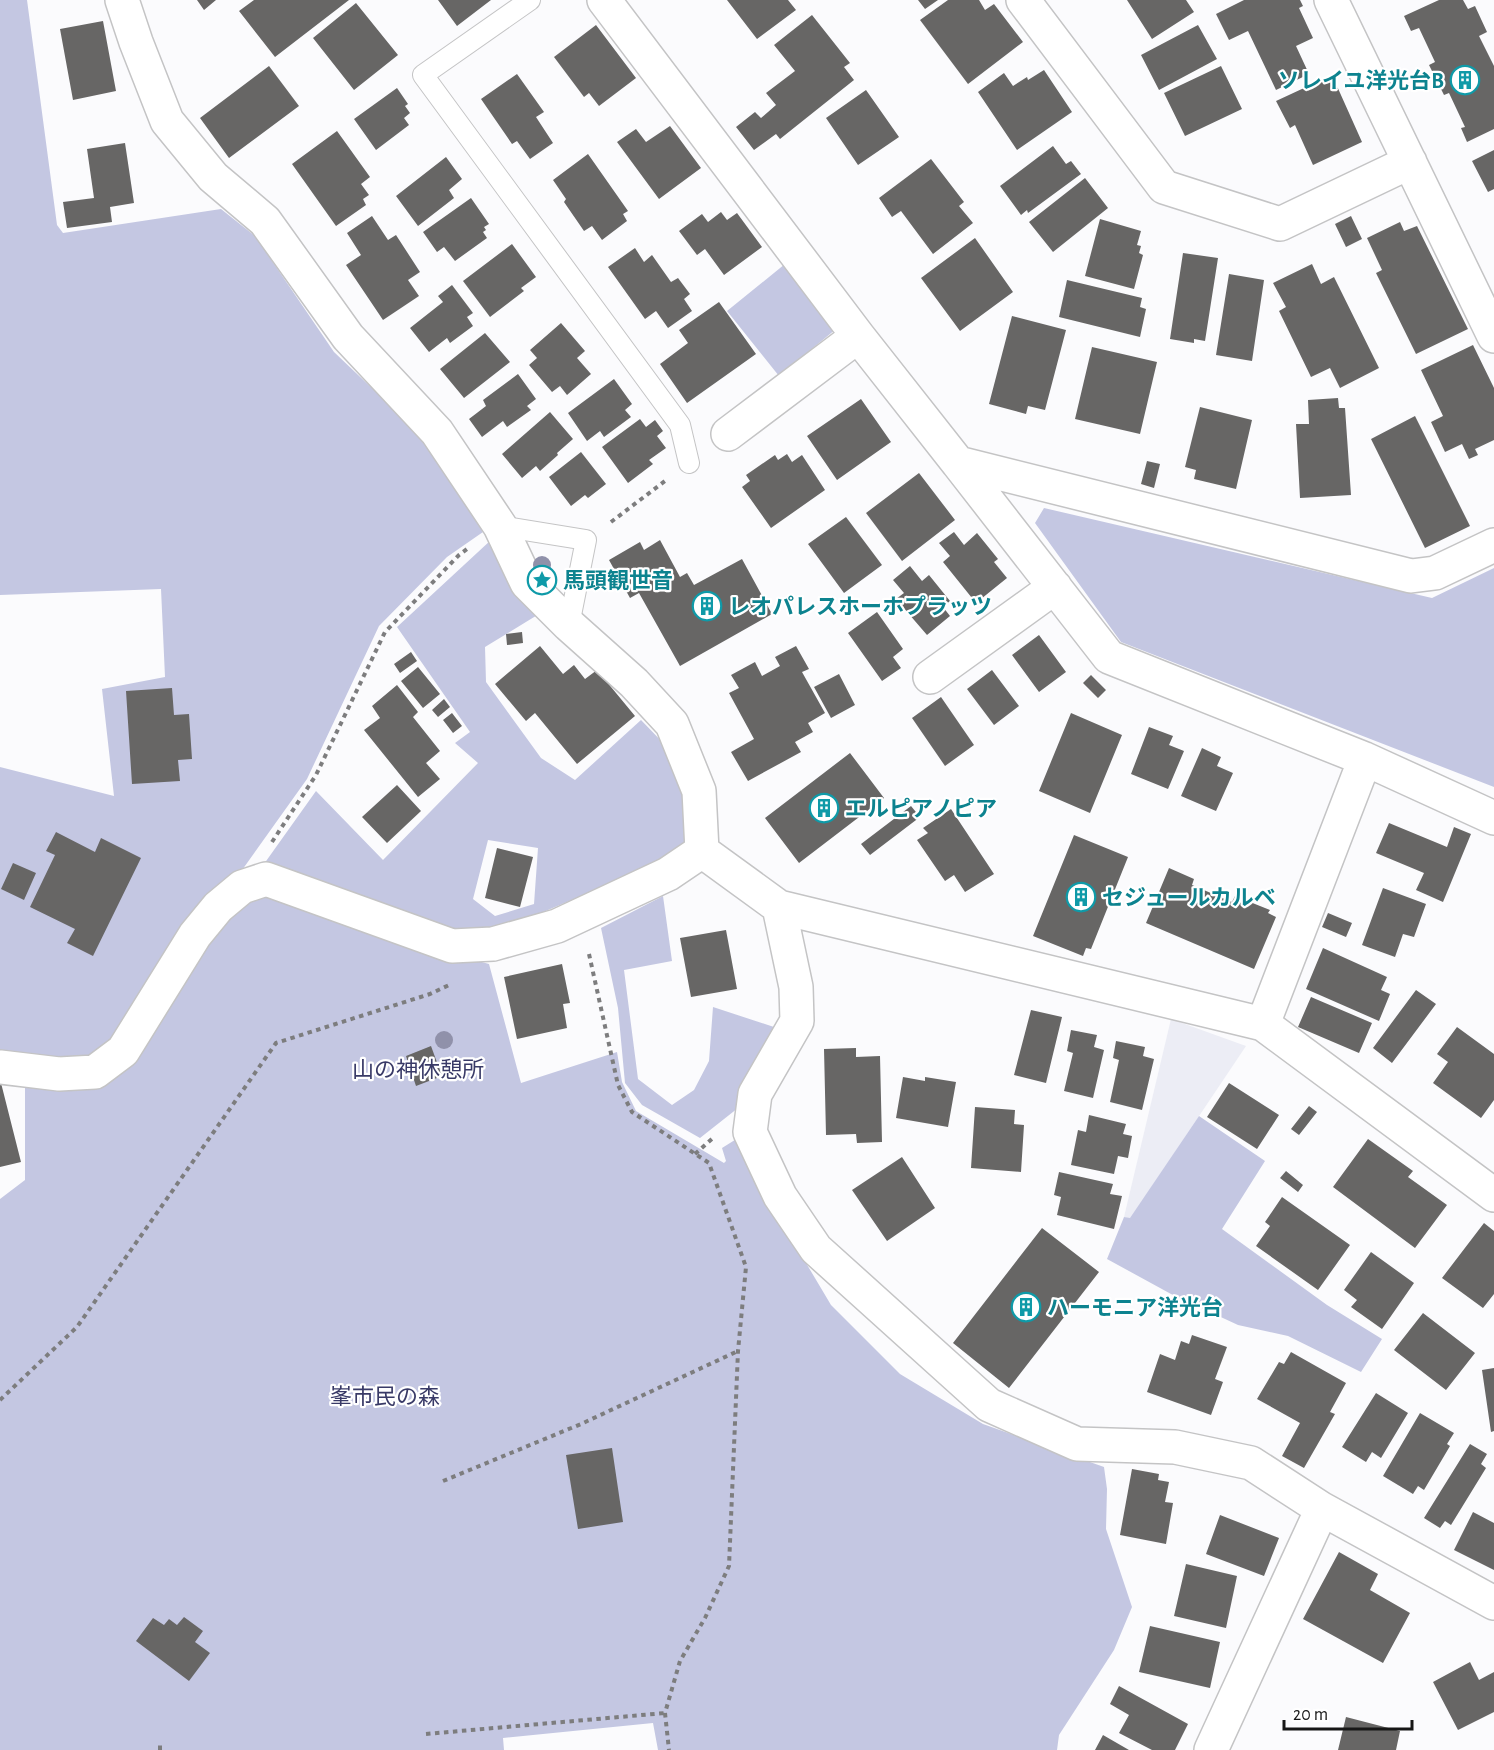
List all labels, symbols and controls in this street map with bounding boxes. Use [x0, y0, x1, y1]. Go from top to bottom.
building icon: ソレイユ洋光台B [1449, 64, 1481, 96]
place label: ソレイユ洋光台B [1278, 69, 1444, 92]
place icon: 馬頭観世音 [526, 564, 558, 596]
place label: 馬頭観世音 [563, 569, 673, 592]
building icon: レオパレスホーホプラッツ [691, 590, 723, 622]
place label: レオパレスホーホプラッツ [728, 595, 992, 618]
building icon: エルピアノピア [808, 792, 840, 824]
place label: エルピアノピア [845, 797, 997, 820]
building icon: セジュールカルベ [1065, 881, 1097, 913]
place label: セジュールカルベ [1102, 887, 1276, 909]
park label: 山の神休憩所 [352, 1058, 484, 1081]
building icon: ハーモニア洋光台 [1010, 1291, 1042, 1323]
place label: ハーモニア洋光台 [1047, 1296, 1223, 1319]
park label: 峯市民の森 [330, 1385, 440, 1408]
scale bar [1284, 1693, 1412, 1731]
text: 20 m [1293, 1706, 1328, 1724]

